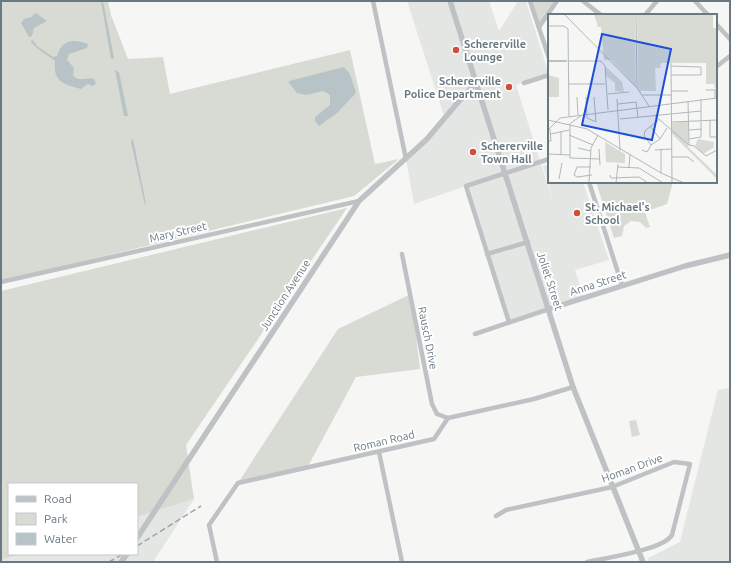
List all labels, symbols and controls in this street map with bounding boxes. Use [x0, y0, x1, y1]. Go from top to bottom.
inset map [548, 14, 717, 183]
place label: Schererville Lounge [464, 38, 526, 63]
marker: Schererville Lounge [451, 45, 461, 55]
place label: Schererville Police Department [404, 75, 501, 100]
marker: Schererville Police Department [504, 82, 514, 92]
place label: Schererville Town Hall [481, 140, 543, 165]
marker: Schererville Town Hall [468, 147, 478, 157]
place label: St. Michael's School [585, 201, 650, 226]
marker: St. Michael's School [572, 208, 582, 218]
street label: Mary Street [148, 219, 208, 244]
street label: Joliet Street [535, 250, 565, 313]
street label: Junction Avenue [258, 257, 312, 333]
street label: Anna Street [568, 268, 628, 298]
street label: Rausch Drive [416, 306, 440, 370]
street label: Roman Road [352, 428, 416, 454]
street label: Homan Drive [600, 451, 664, 485]
legend [8, 483, 138, 555]
text: Road [44, 492, 72, 505]
text: Park [44, 512, 68, 525]
text: Water [44, 532, 77, 545]

